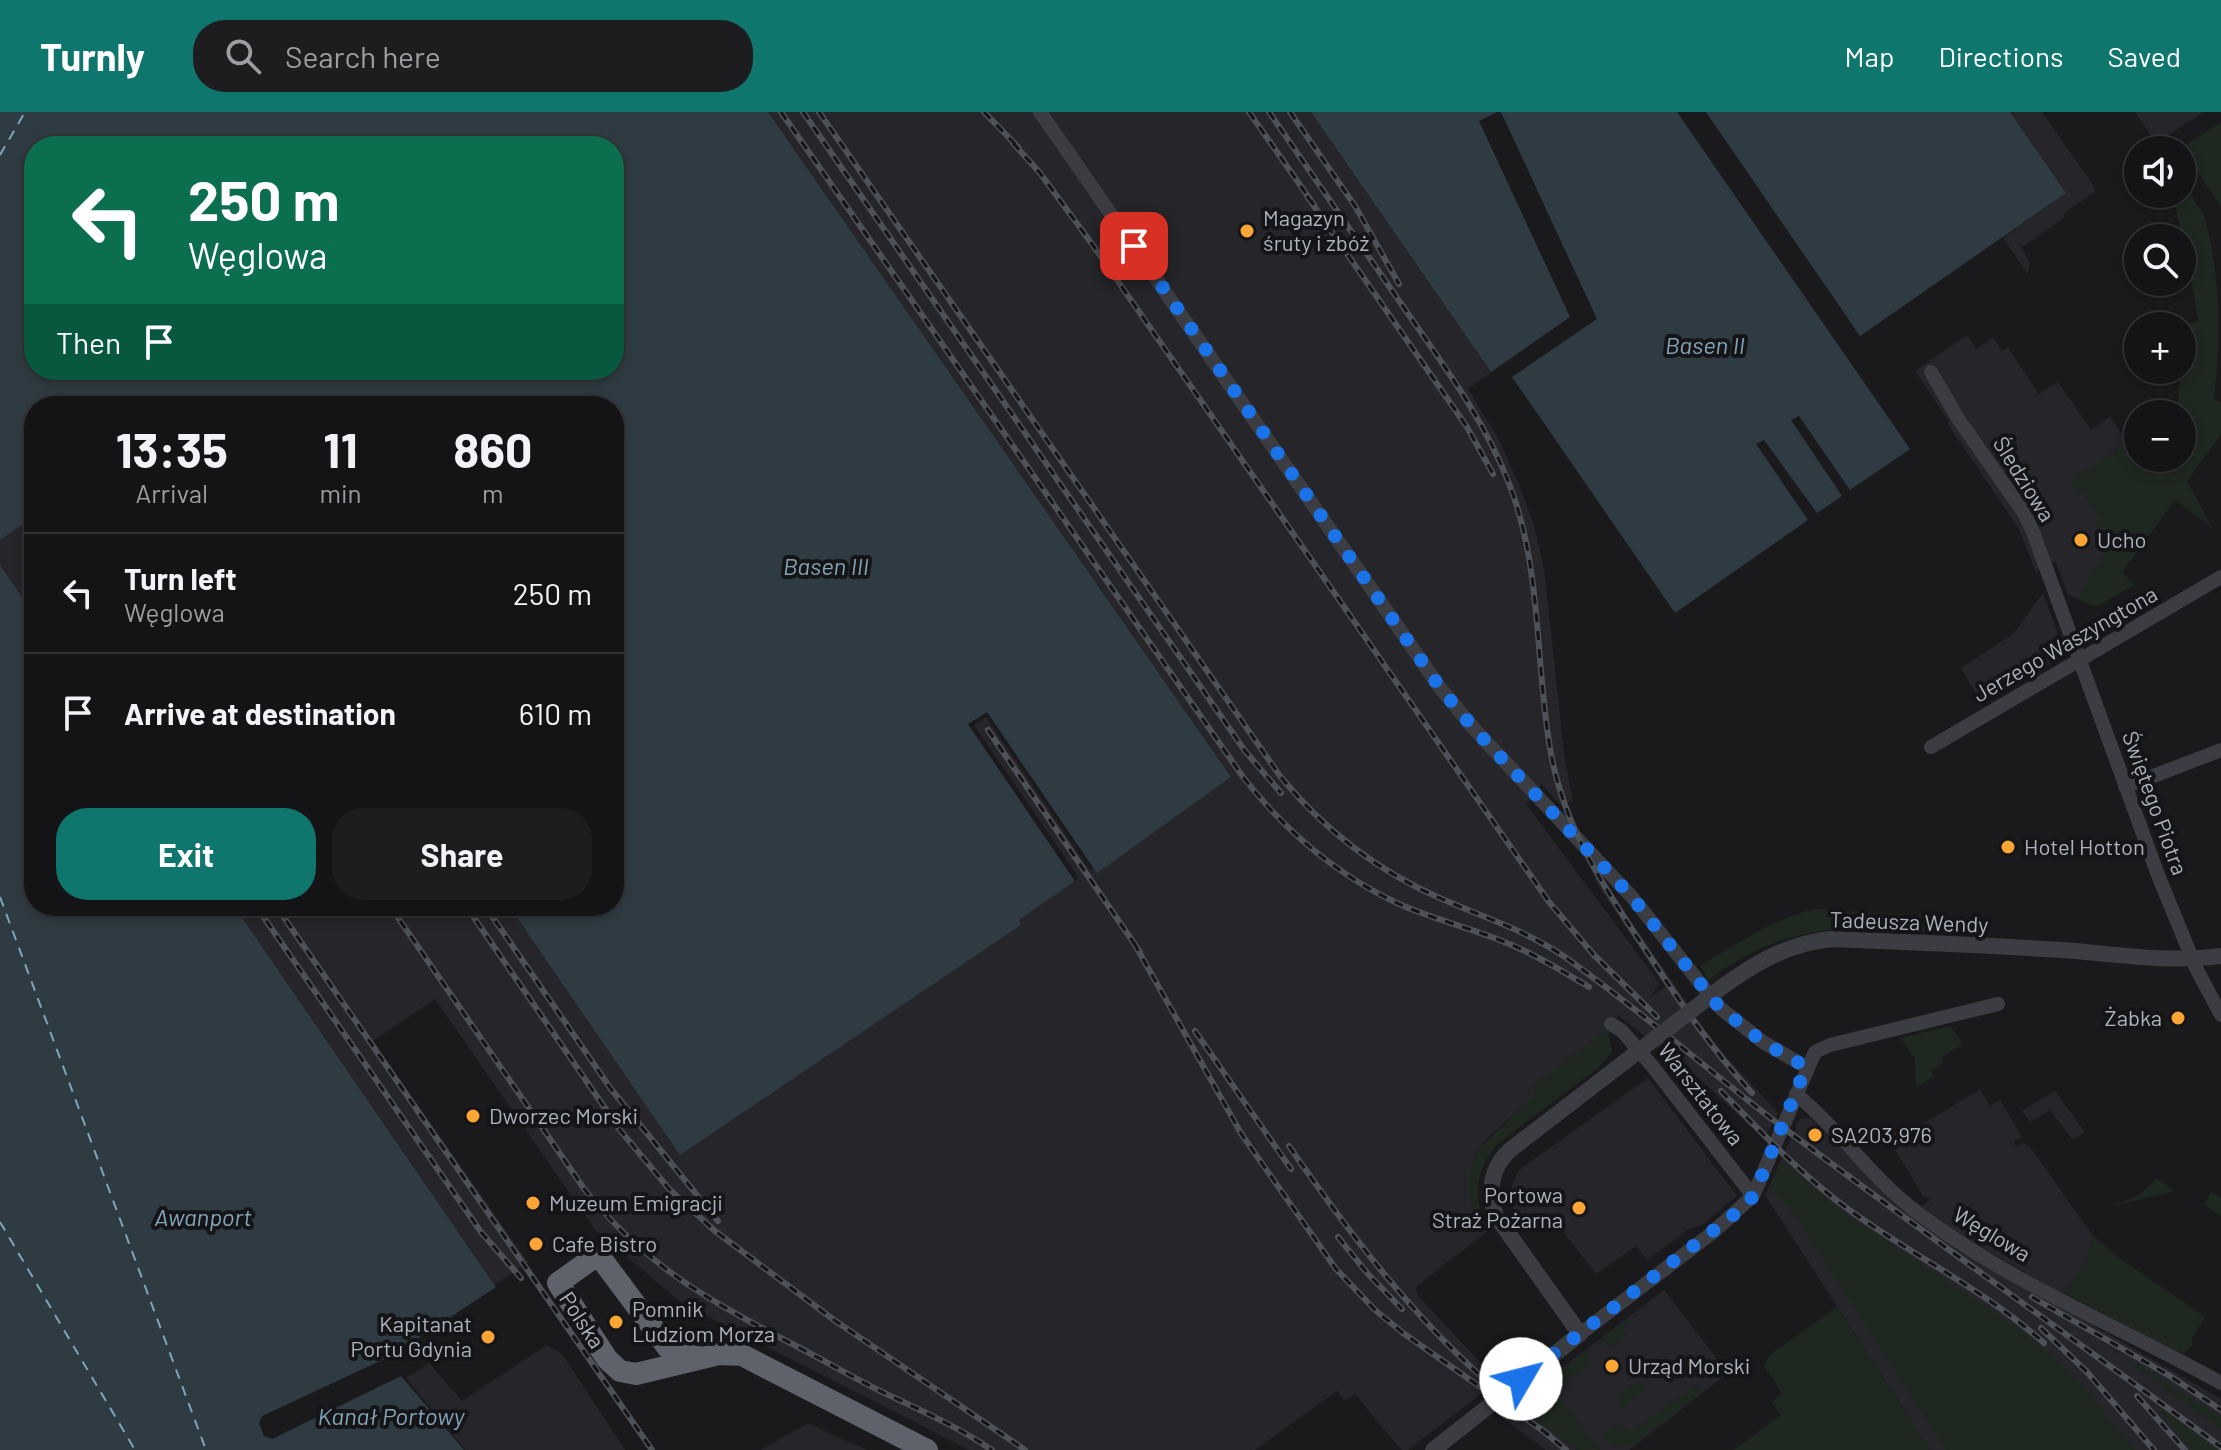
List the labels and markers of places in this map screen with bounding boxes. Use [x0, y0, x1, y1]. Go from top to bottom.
place label: Magazyn śruty i zbóż [1263, 204, 1369, 255]
pin [1100, 212, 1168, 280]
marker: Magazyn śruty i zbóż [1238, 222, 1256, 240]
place label: Ucho [2097, 526, 2146, 552]
marker: Ucho [2072, 531, 2090, 549]
place label: Hotel Hotton [2024, 833, 2145, 859]
marker: Hotel Hotton [1999, 838, 2017, 856]
place label: Żabka [2105, 1004, 2162, 1030]
marker: Żabka [2169, 1009, 2187, 1027]
place label: Dworzec Morski [489, 1102, 638, 1128]
marker: Dworzec Morski [464, 1107, 482, 1125]
place label: SA203,976 [1831, 1121, 1932, 1147]
marker: SA203,976 [1806, 1126, 1824, 1144]
place label: Portowa Straż Pożarna [1432, 1181, 1563, 1232]
place label: Muzeum Emigracji [549, 1189, 723, 1215]
marker: Muzeum Emigracji [524, 1194, 542, 1212]
marker: Portowa Straż Pożarna [1570, 1199, 1588, 1217]
place label: Cafe Bistro [552, 1230, 657, 1256]
marker: Cafe Bistro [527, 1235, 545, 1253]
place label: Pomnik Ludziom Morza [632, 1295, 775, 1346]
place label: Kapitanat Portu Gdynia [351, 1310, 472, 1361]
marker: Pomnik Ludziom Morza [607, 1313, 625, 1331]
marker: Kapitanat Portu Gdynia [479, 1328, 497, 1346]
place label: Urząd Morski [1628, 1352, 1750, 1378]
marker: Urząd Morski [1603, 1357, 1621, 1375]

